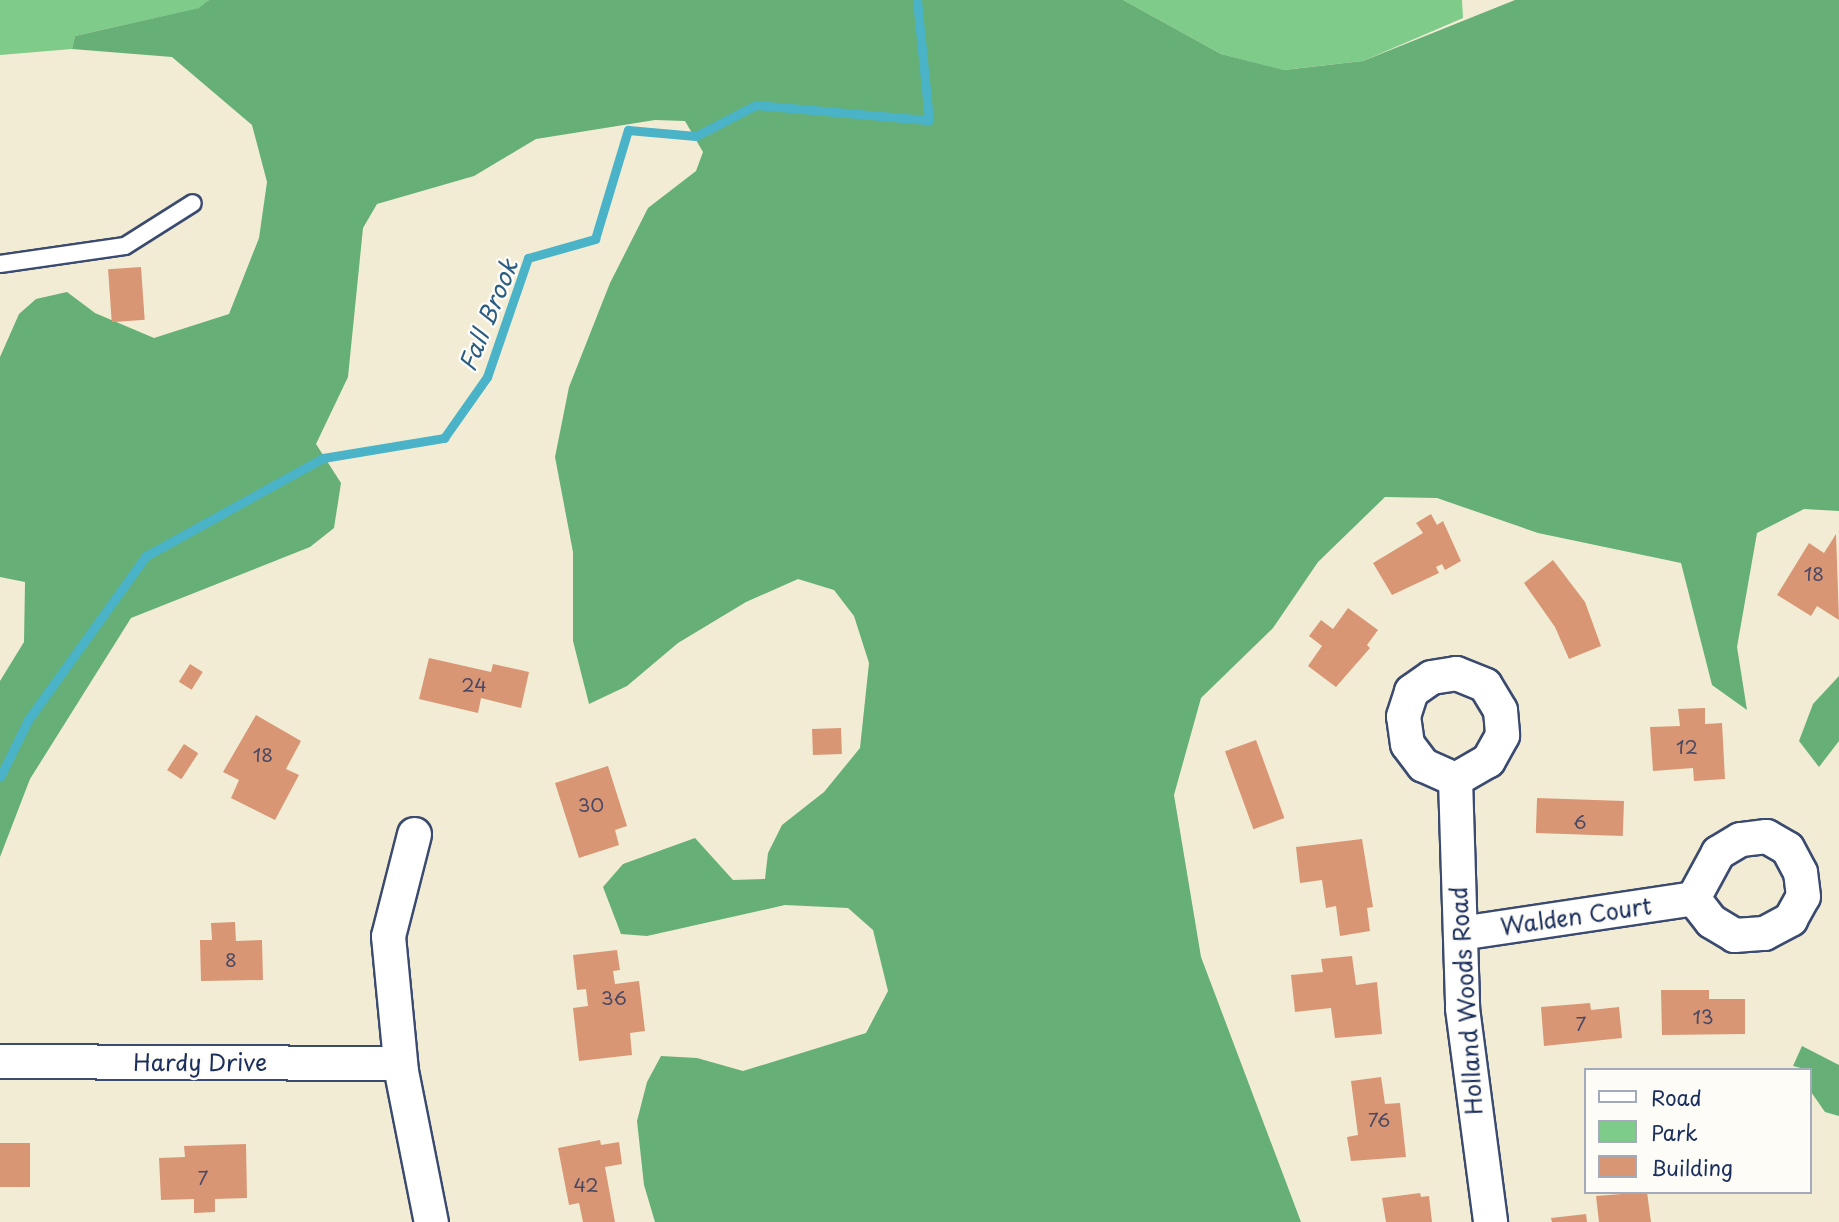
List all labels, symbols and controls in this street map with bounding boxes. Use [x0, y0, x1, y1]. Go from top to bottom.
water label: Fall Brook [452, 254, 524, 376]
house number: 18 [1804, 563, 1824, 585]
house number: 24 [461, 674, 487, 696]
house number: 12 [1676, 736, 1698, 758]
house number: 18 [253, 744, 273, 766]
house number: 30 [578, 794, 604, 816]
house number: 6 [1573, 811, 1587, 833]
street label: Holland Woods Road [1444, 886, 1488, 1116]
street label: Walden Court [1498, 892, 1654, 940]
house number: 8 [225, 949, 237, 971]
house number: 36 [601, 987, 627, 1009]
house number: 13 [1692, 1006, 1714, 1028]
house number: 7 [1576, 1013, 1586, 1035]
street label: Hardy Drive [132, 1048, 268, 1076]
legend [1584, 1068, 1811, 1194]
text: Road [1651, 1081, 1702, 1113]
house number: 76 [1368, 1109, 1390, 1131]
text: Park [1651, 1116, 1698, 1148]
text: Building [1651, 1151, 1733, 1183]
house number: 7 [198, 1167, 208, 1189]
house number: 42 [573, 1174, 599, 1196]

